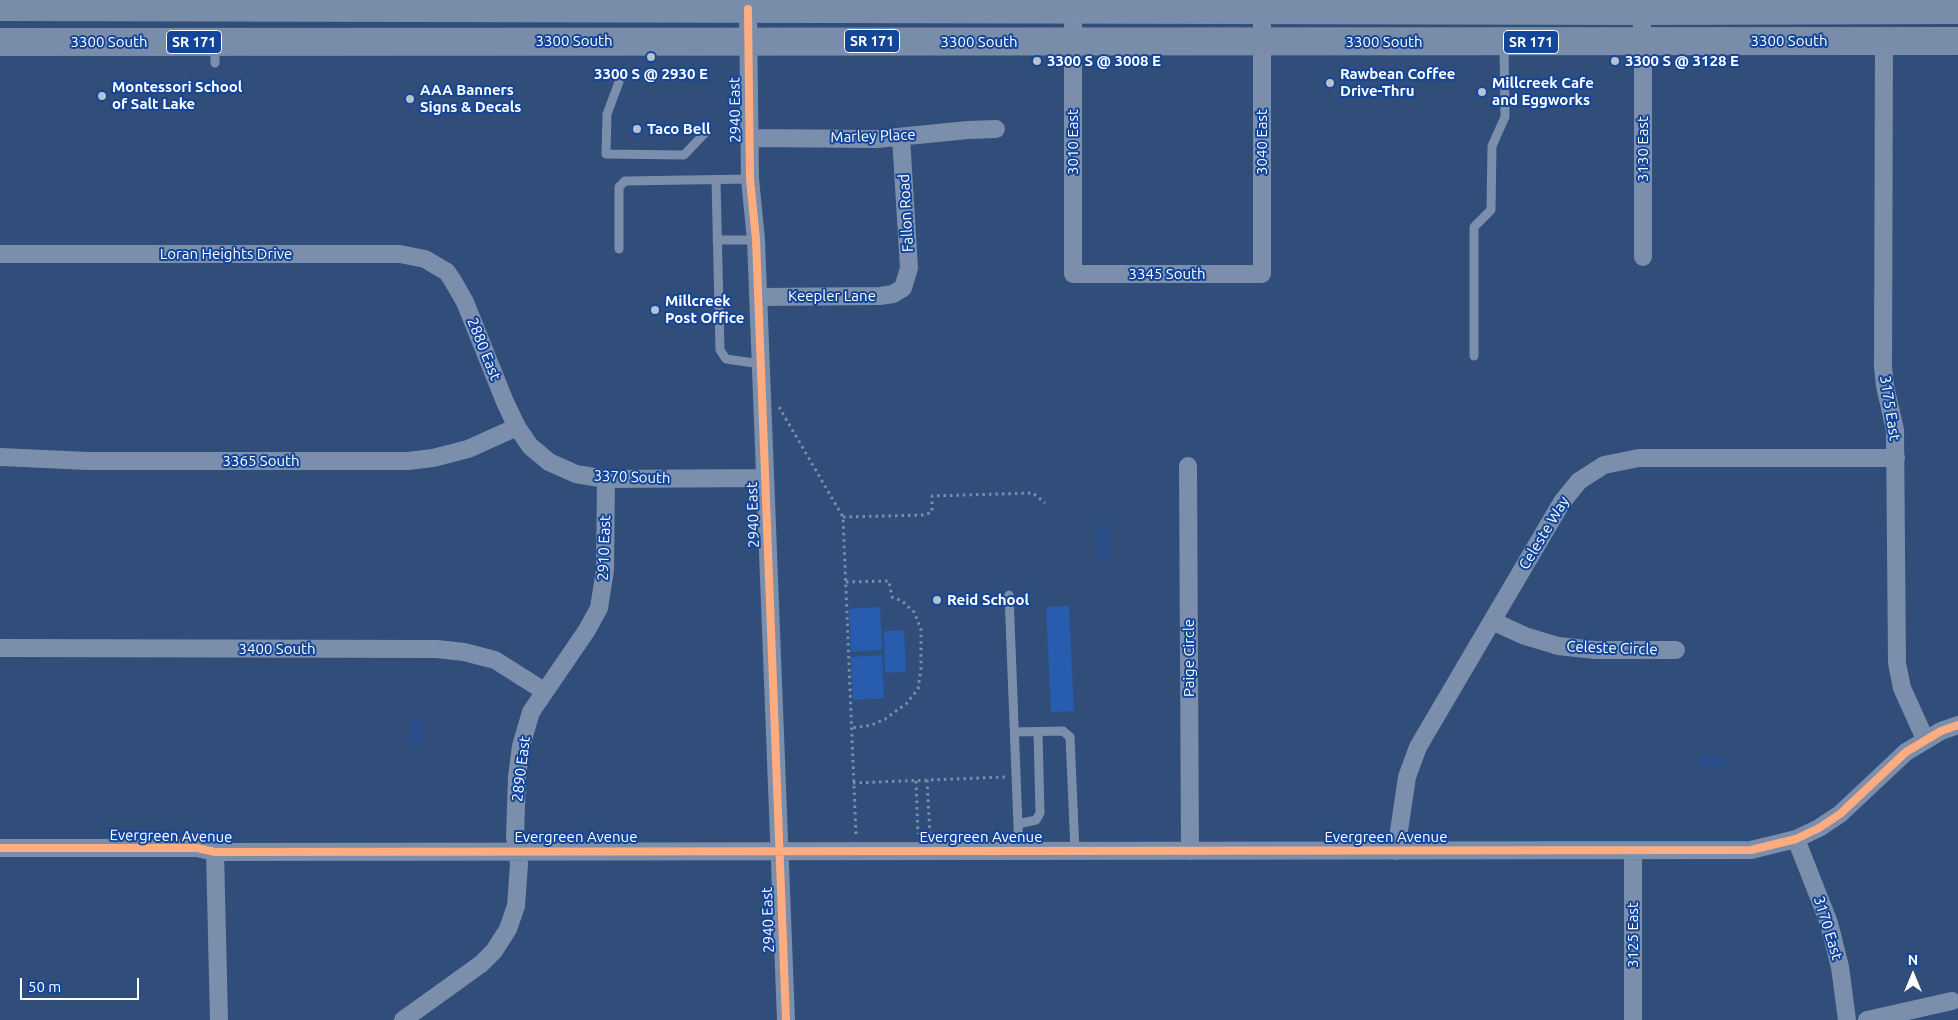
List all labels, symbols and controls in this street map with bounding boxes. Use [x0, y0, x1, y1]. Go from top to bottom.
road number: SR 171 [844, 29, 900, 52]
road number: SR 171 [166, 31, 222, 54]
road number: SR 171 [1504, 31, 1558, 54]
street label: 3300 South [536, 32, 612, 50]
street label: 3300 South [1751, 32, 1827, 50]
street label: 3300 South [71, 33, 147, 51]
street label: 3300 South [941, 33, 1017, 51]
street label: 3300 South [1346, 33, 1422, 51]
marker: 3300 S @ 2930 E [645, 51, 657, 63]
place label: 3300 S @ 3008 E [1047, 52, 1161, 70]
place label: 3300 S @ 3128 E [1625, 52, 1739, 70]
marker: 3300 S @ 3008 E [1031, 55, 1043, 67]
marker: 3300 S @ 3128 E [1609, 55, 1621, 67]
place label: 3300 S @ 2930 E [594, 65, 708, 83]
place label: Rawbean Coffee Drive-Thru [1340, 65, 1455, 100]
place label: Millcreek Cafe and Eggworks [1492, 74, 1594, 109]
street label: 2940 East [725, 77, 745, 143]
marker: Rawbean Coffee Drive-Thru [1324, 77, 1336, 89]
place label: Montessori School of Salt Lake [112, 78, 242, 113]
place label: AAA Banners Signs & Decals [420, 81, 521, 116]
marker: Millcreek Cafe and Eggworks [1476, 86, 1488, 98]
marker: Montessori School of Salt Lake [96, 90, 108, 102]
marker: AAA Banners Signs & Decals [404, 93, 416, 105]
street label: 3010 East [1064, 109, 1082, 175]
street label: 3040 East [1253, 109, 1271, 175]
street label: 3130 East [1634, 116, 1652, 182]
place label: Taco Bell [647, 120, 710, 138]
marker: Taco Bell [631, 123, 643, 135]
street label: Marley Place [830, 126, 916, 146]
street label: Fallon Road [895, 173, 917, 253]
street label: Loran Heights Drive [160, 245, 292, 263]
street label: 3345 South [1129, 265, 1205, 283]
street label: Keepler Lane [788, 287, 876, 305]
place label: Millcreek Post Office [665, 292, 744, 327]
marker: Millcreek Post Office [649, 304, 661, 316]
street label: 2880 East [463, 315, 505, 383]
street label: 3175 East [1876, 374, 1904, 442]
street label: 3365 South [223, 452, 299, 470]
street label: 3370 South [593, 467, 671, 487]
street label: 2940 East [743, 482, 763, 548]
street label: Celeste Way [1515, 493, 1573, 573]
street label: 2910 East [594, 515, 614, 581]
place label: Reid School [947, 591, 1029, 609]
marker: Reid School [931, 594, 943, 606]
street label: Paige Circle [1180, 619, 1198, 697]
street label: Celeste Circle [1566, 637, 1658, 659]
street label: 3400 South [239, 640, 315, 658]
street label: 2890 East [508, 735, 534, 803]
street label: Evergreen Avenue [109, 826, 233, 846]
street label: Evergreen Avenue [515, 828, 637, 846]
street label: Evergreen Avenue [920, 828, 1042, 846]
street label: Evergreen Avenue [1325, 828, 1447, 846]
street label: 2940 East [758, 887, 778, 953]
street label: 3170 East [1810, 894, 1846, 962]
street label: 3125 East [1624, 902, 1642, 968]
north arrow [1888, 950, 1938, 1000]
text: N [1908, 952, 1918, 968]
scale bar [22, 968, 141, 1000]
text: 50 m [28, 978, 61, 995]

